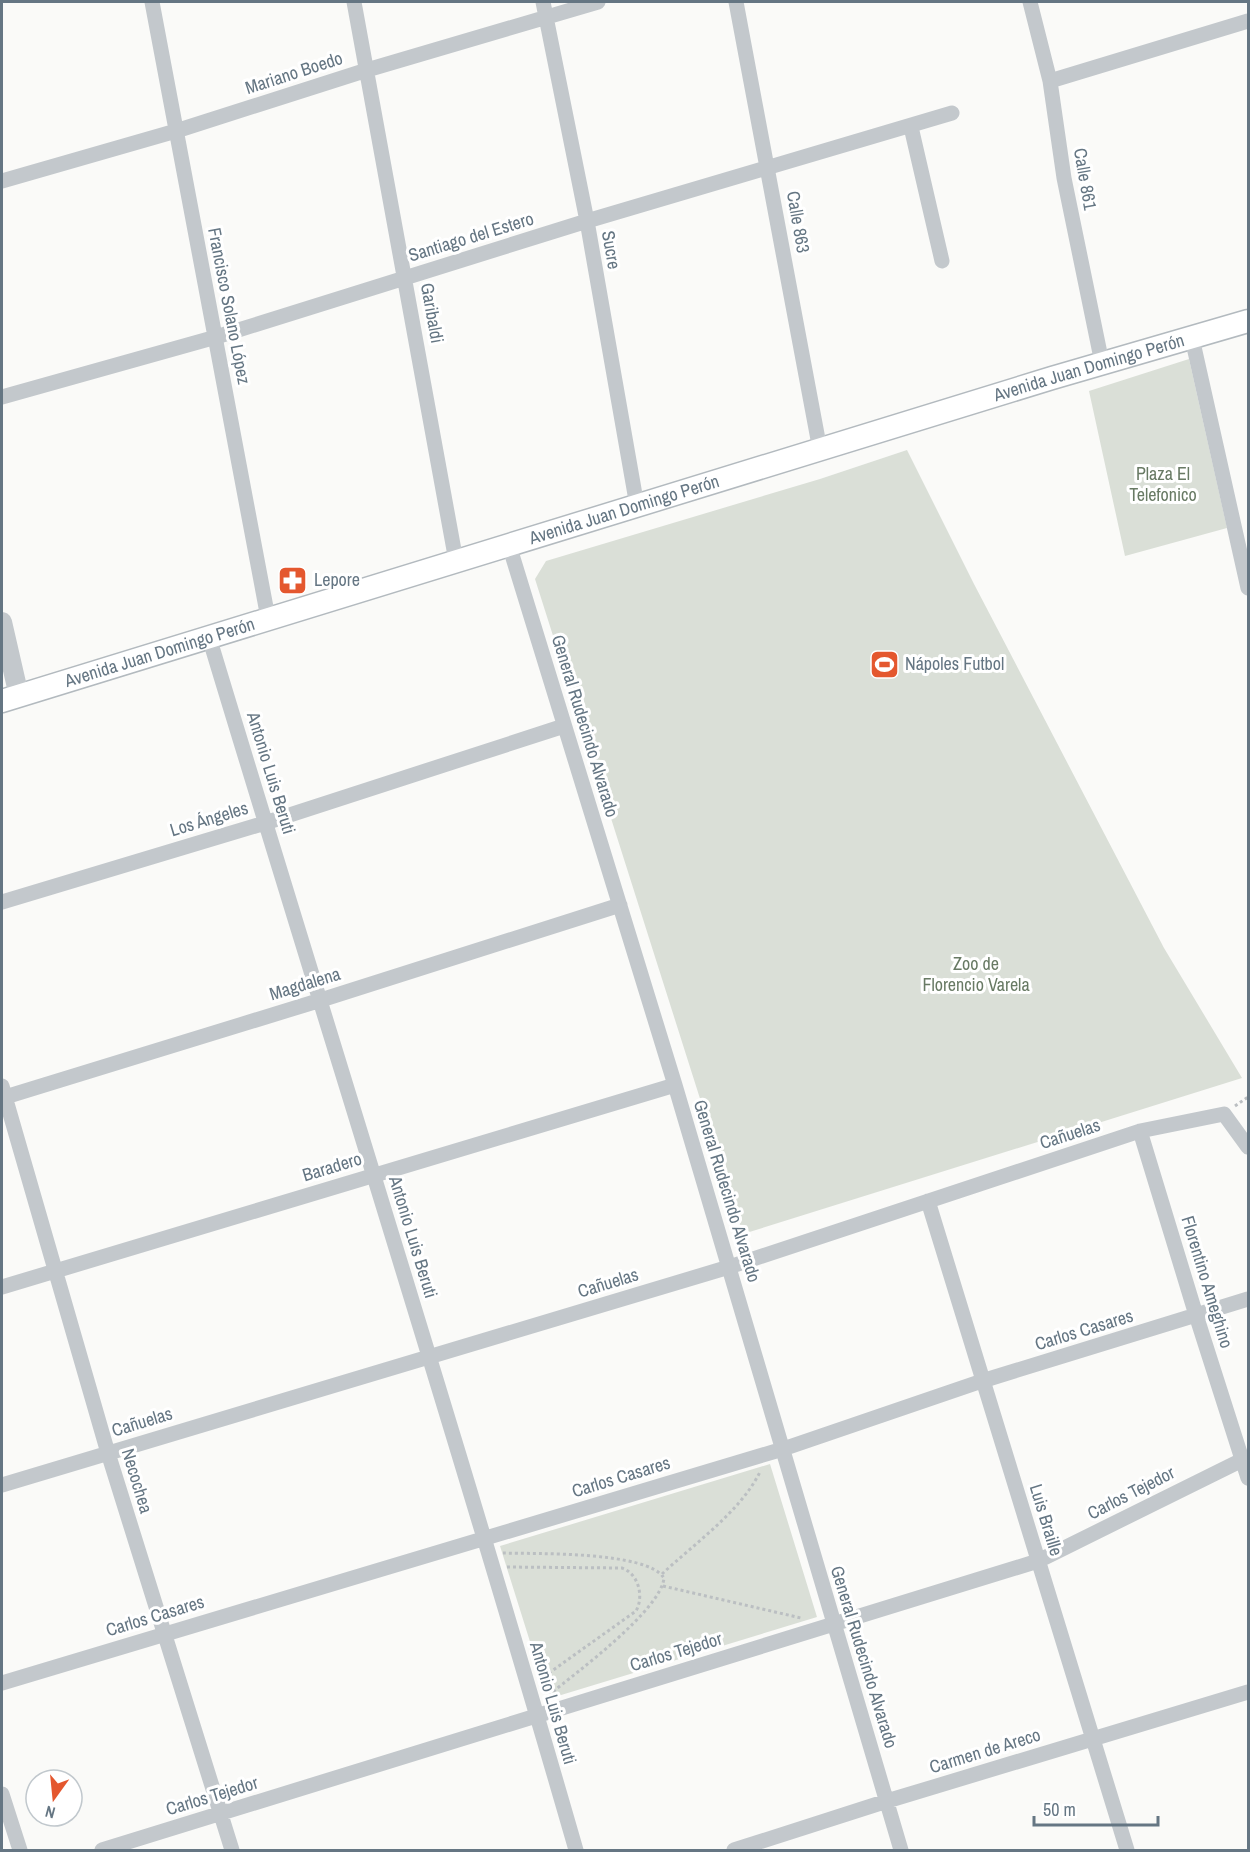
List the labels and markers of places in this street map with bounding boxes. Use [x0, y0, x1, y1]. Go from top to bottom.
pharmacy icon: Lepore [277, 564, 309, 596]
place label: Lepore [314, 567, 360, 592]
sports icon: Nápoles Futbol [868, 648, 900, 680]
place label: Nápoles Futbol [905, 651, 1004, 676]

